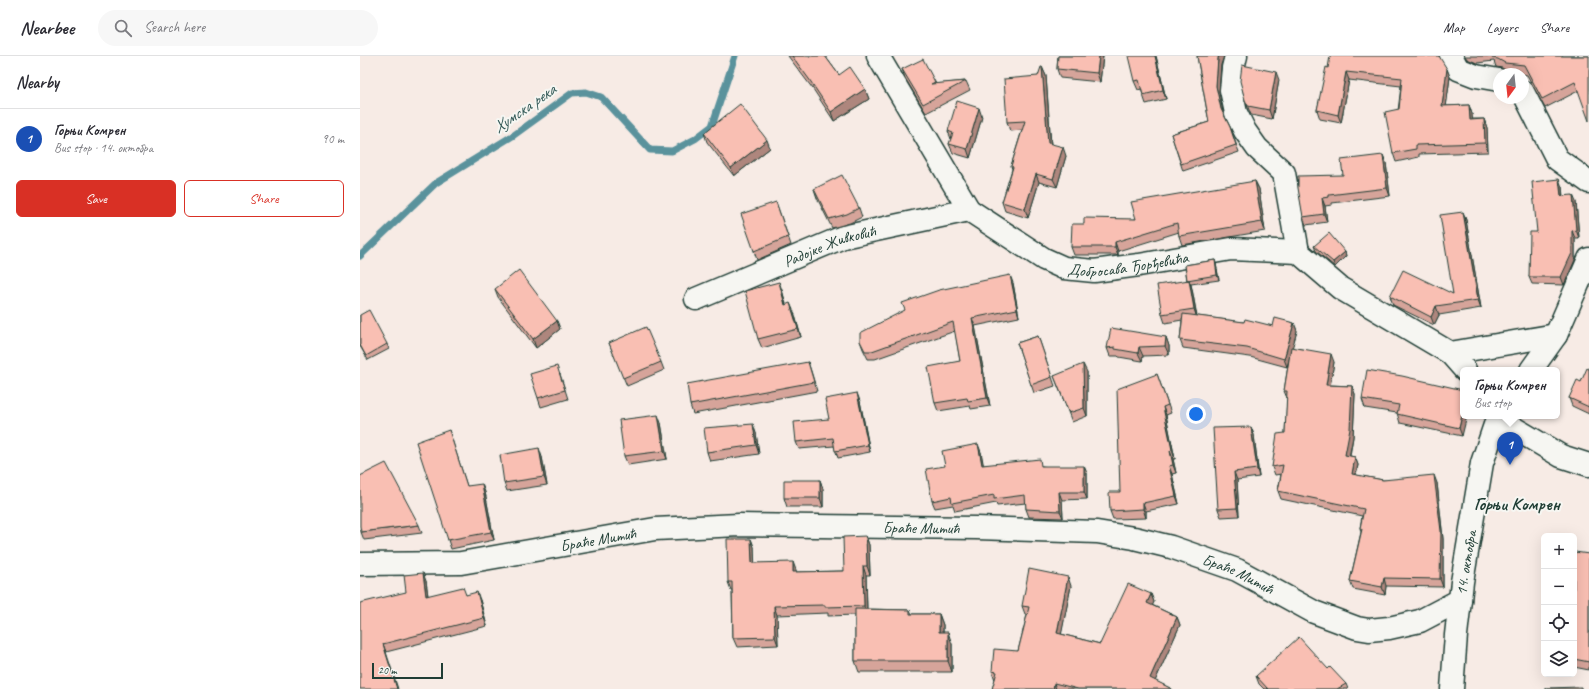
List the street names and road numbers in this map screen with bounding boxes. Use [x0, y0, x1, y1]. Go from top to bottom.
street label: Радојке Живковић [781, 221, 879, 272]
street label: Добросава Ђорђевића [1067, 247, 1191, 282]
street label: Браће Митић [883, 518, 960, 539]
street label: Браће Митић [559, 523, 639, 556]
street label: 14. октобра [1452, 528, 1482, 596]
street label: Браће Митић [1200, 550, 1278, 600]

